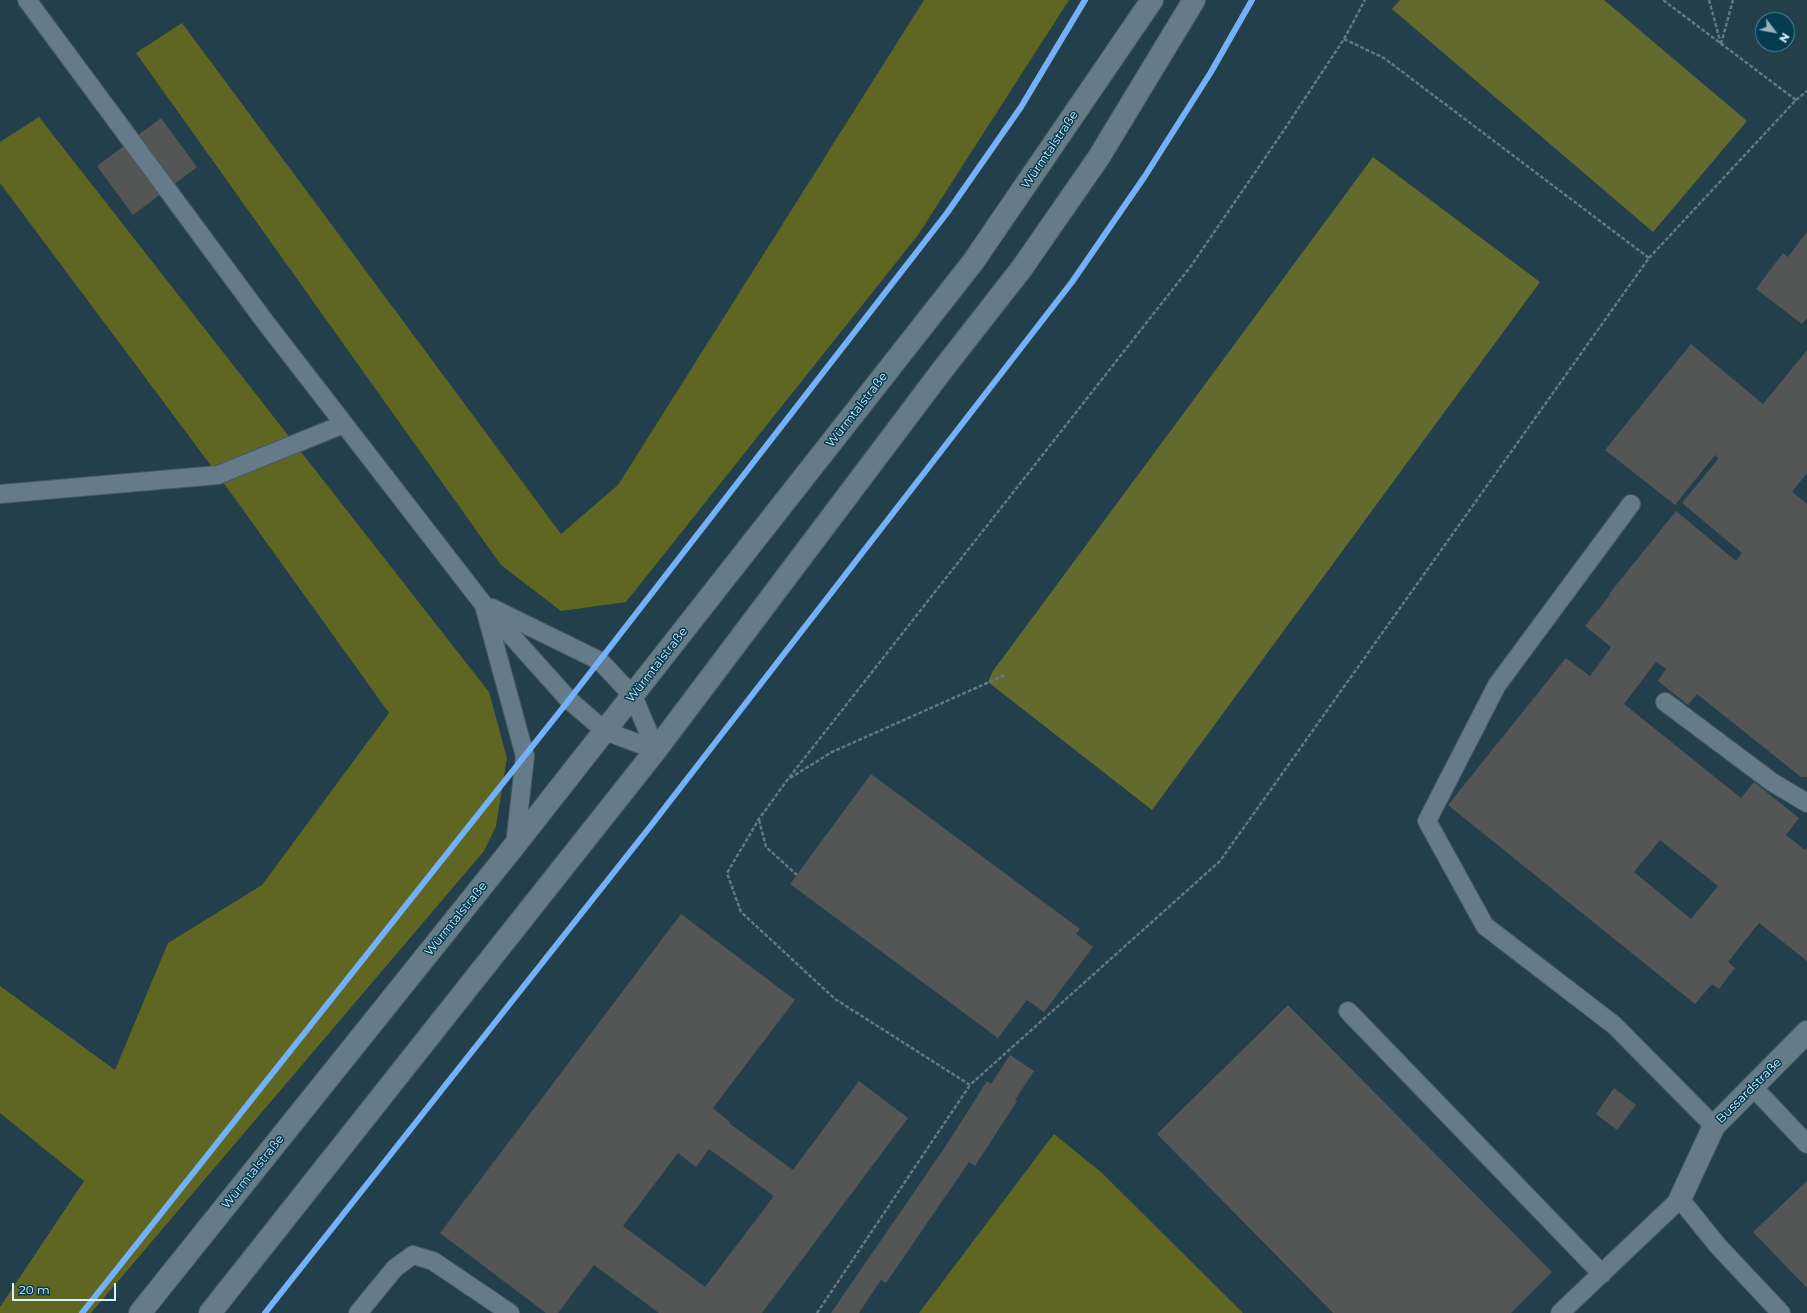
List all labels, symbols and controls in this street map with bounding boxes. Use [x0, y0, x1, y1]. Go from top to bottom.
north arrow [1755, 12, 1795, 52]
text: N [1776, 30, 1793, 45]
street label: Würmtalstraße [1019, 108, 1081, 192]
street label: Würmtalstraße [823, 370, 891, 450]
street label: Würmtalstraße [623, 625, 691, 705]
street label: Würmtalstraße [422, 879, 490, 959]
street label: Bussardstraße [1713, 1055, 1785, 1127]
street label: Würmtalstraße [219, 1132, 287, 1212]
scale bar [14, 1275, 118, 1301]
text: 20 m [19, 1282, 50, 1297]

